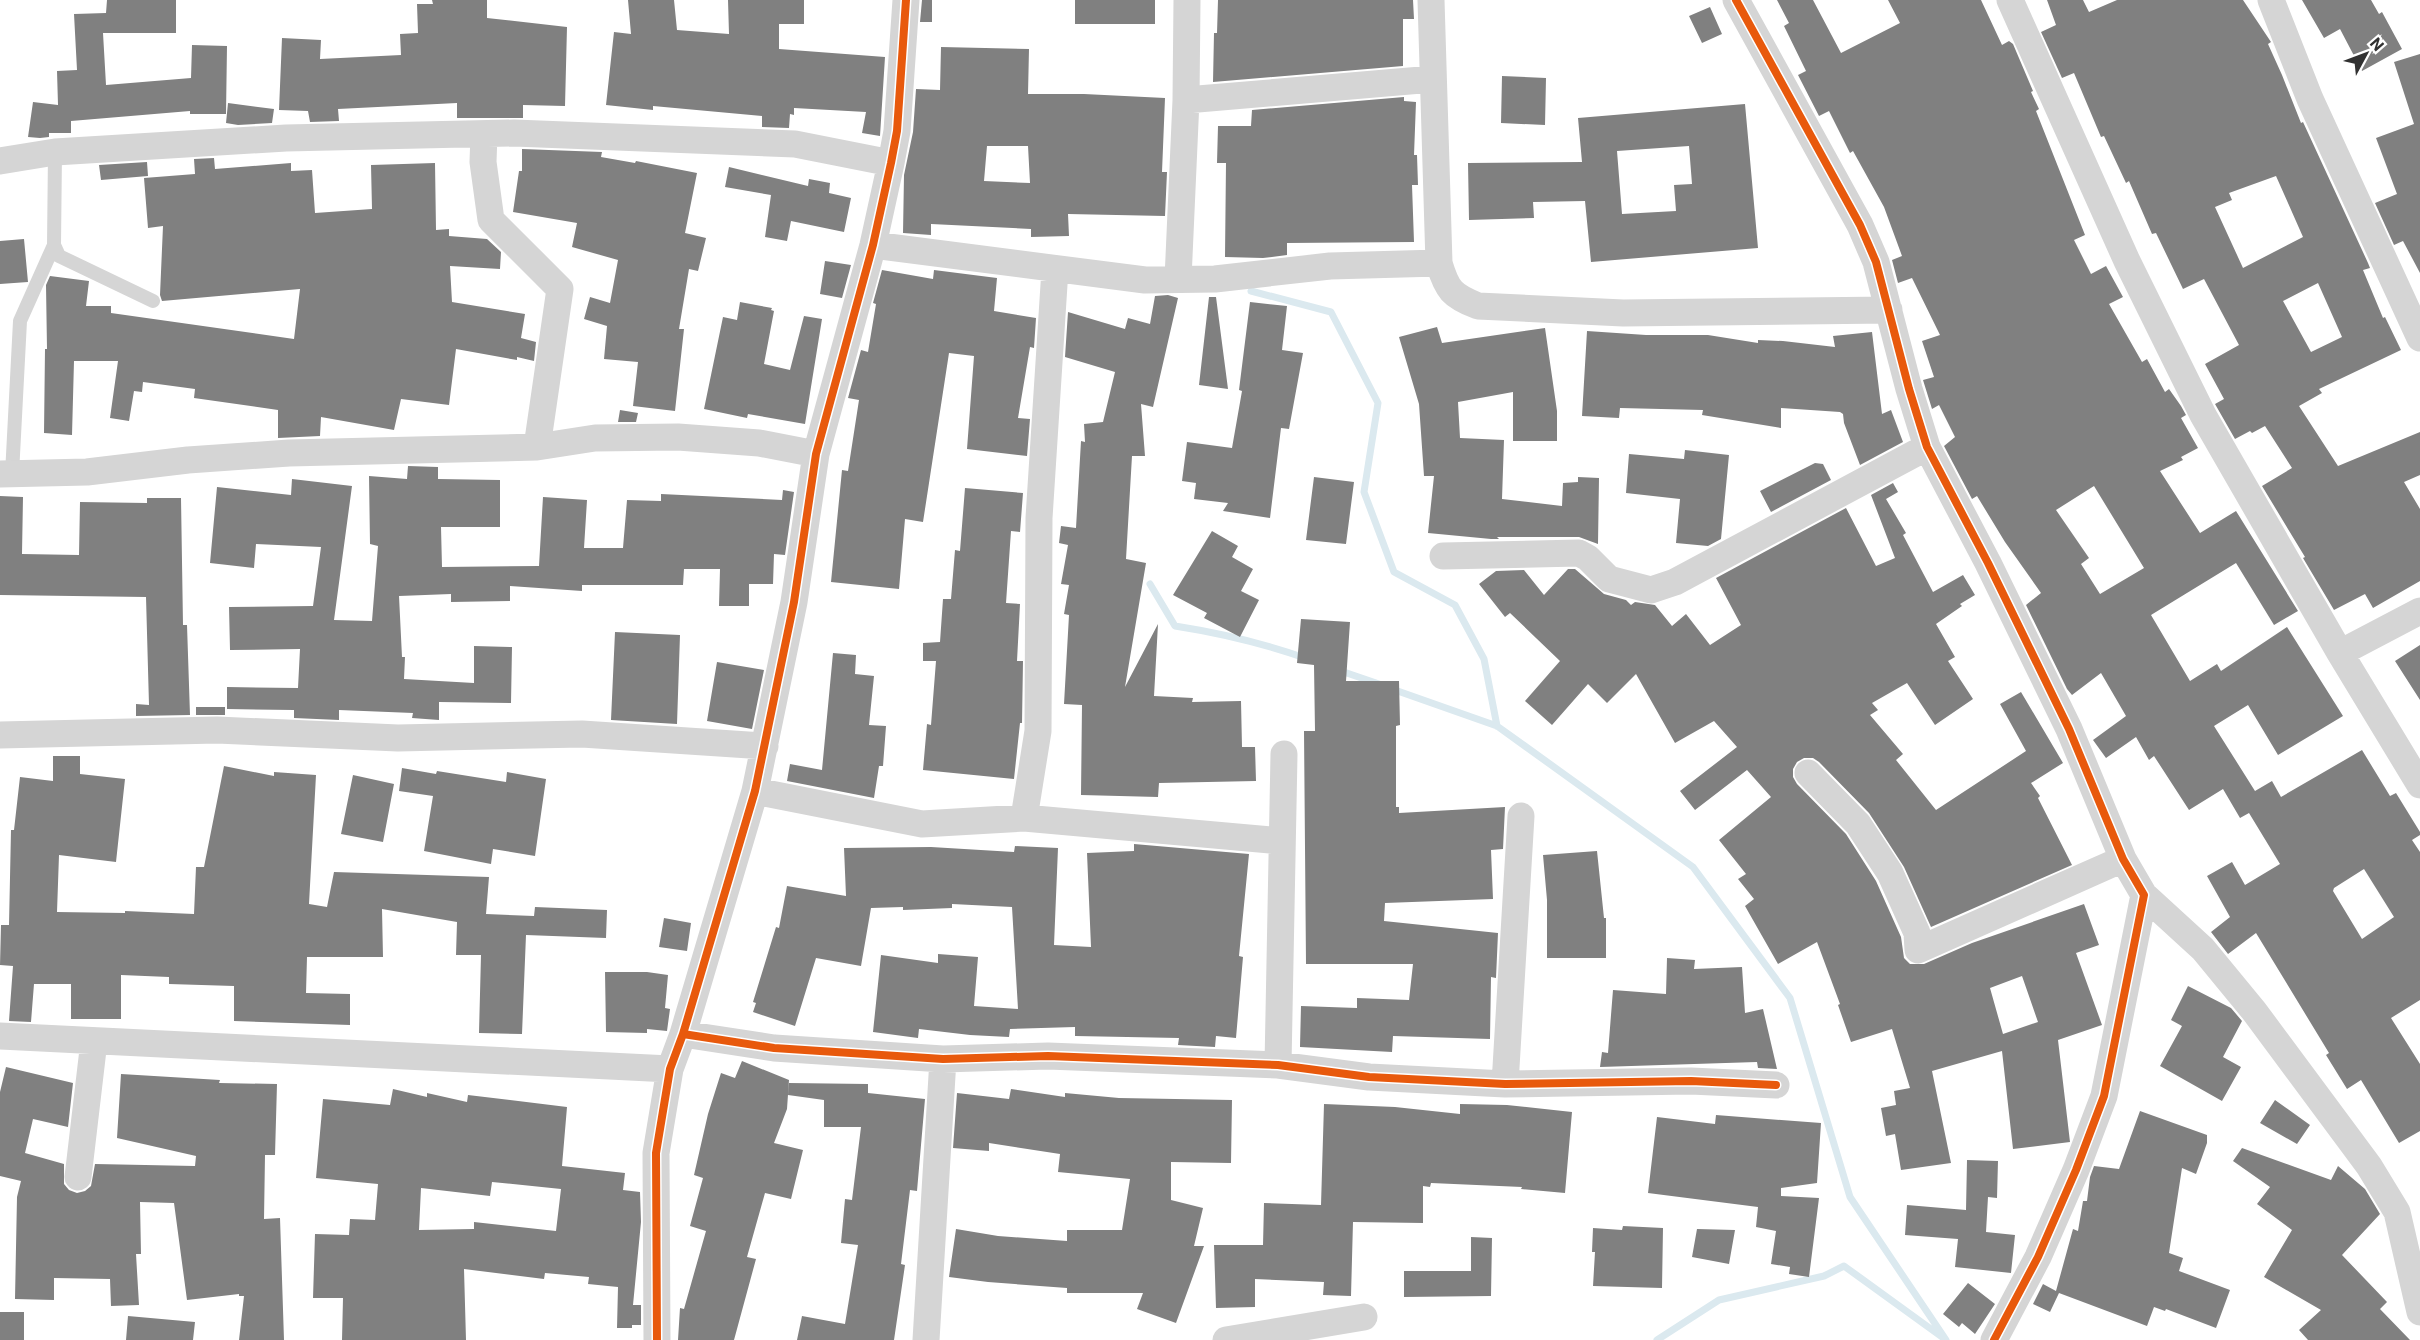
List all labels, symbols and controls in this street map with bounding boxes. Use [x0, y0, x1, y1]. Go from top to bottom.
north arrow [2336, 24, 2396, 84]
text: N [2366, 34, 2388, 55]

